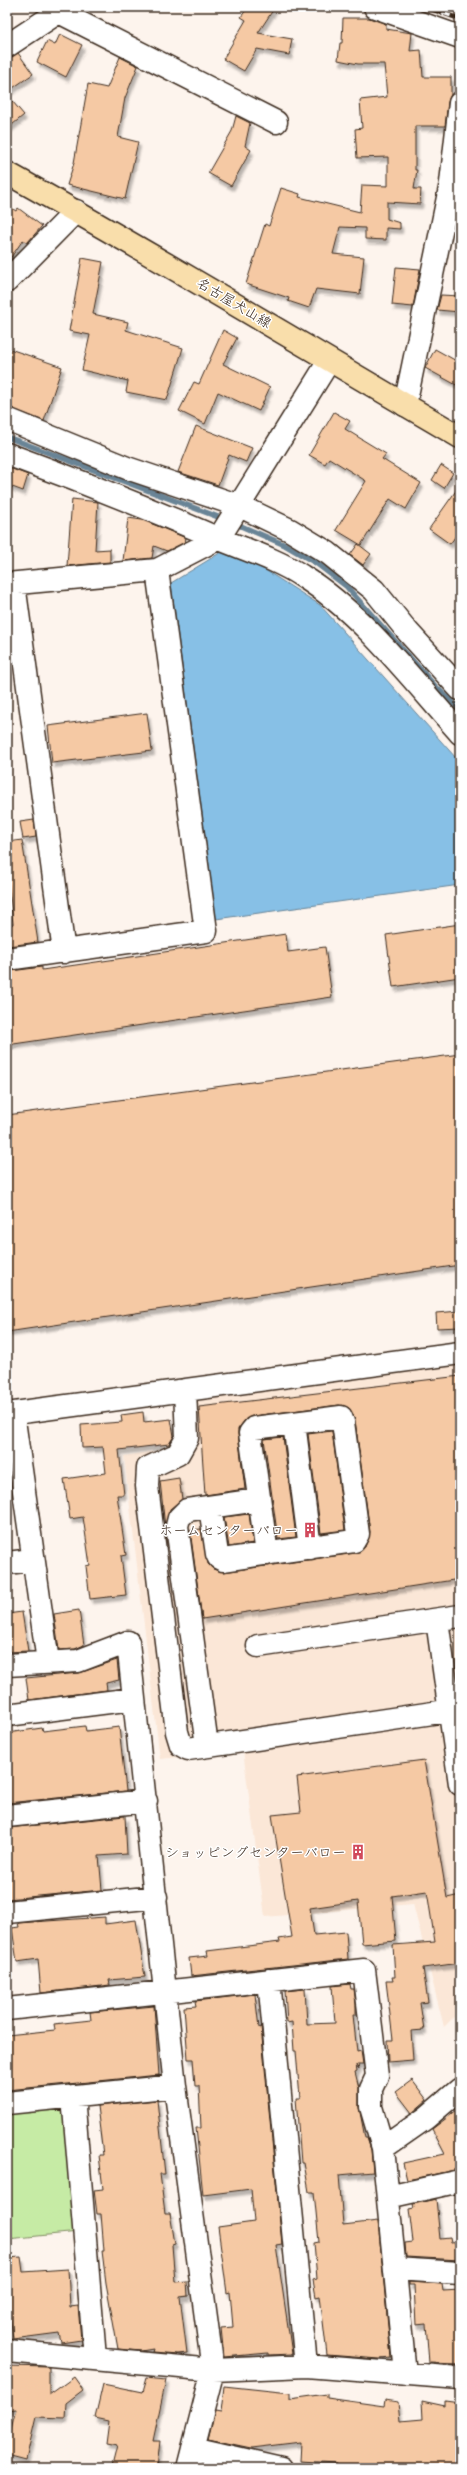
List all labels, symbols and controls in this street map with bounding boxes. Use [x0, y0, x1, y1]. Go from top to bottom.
street label: 名古屋犬山線 [194, 274, 274, 332]
building icon: ホームセンターバロー [301, 1521, 319, 1539]
place label: ホームセンターバロー [159, 1522, 298, 1539]
building icon: ショッピングセンターバロー [349, 1843, 367, 1861]
place label: ショッピングセンターバロー [165, 1844, 346, 1861]

